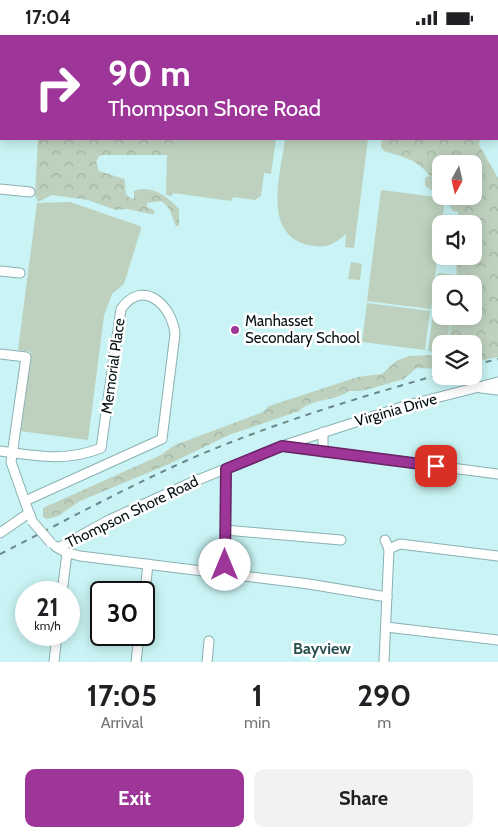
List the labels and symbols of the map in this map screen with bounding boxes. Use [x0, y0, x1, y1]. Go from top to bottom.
north arrow [432, 155, 482, 205]
place label: Manhasset Secondary School [245, 312, 360, 347]
street label: Memorial Place [97, 317, 129, 415]
marker: Manhasset Secondary School [229, 324, 241, 336]
street label: Virginia Drive [353, 390, 439, 430]
pin [415, 445, 457, 487]
street label: Thompson Shore Road [63, 472, 201, 552]
position arrow [198, 538, 250, 590]
speed limit sign: 30 [90, 581, 155, 646]
district label: Bayview [293, 639, 351, 658]

